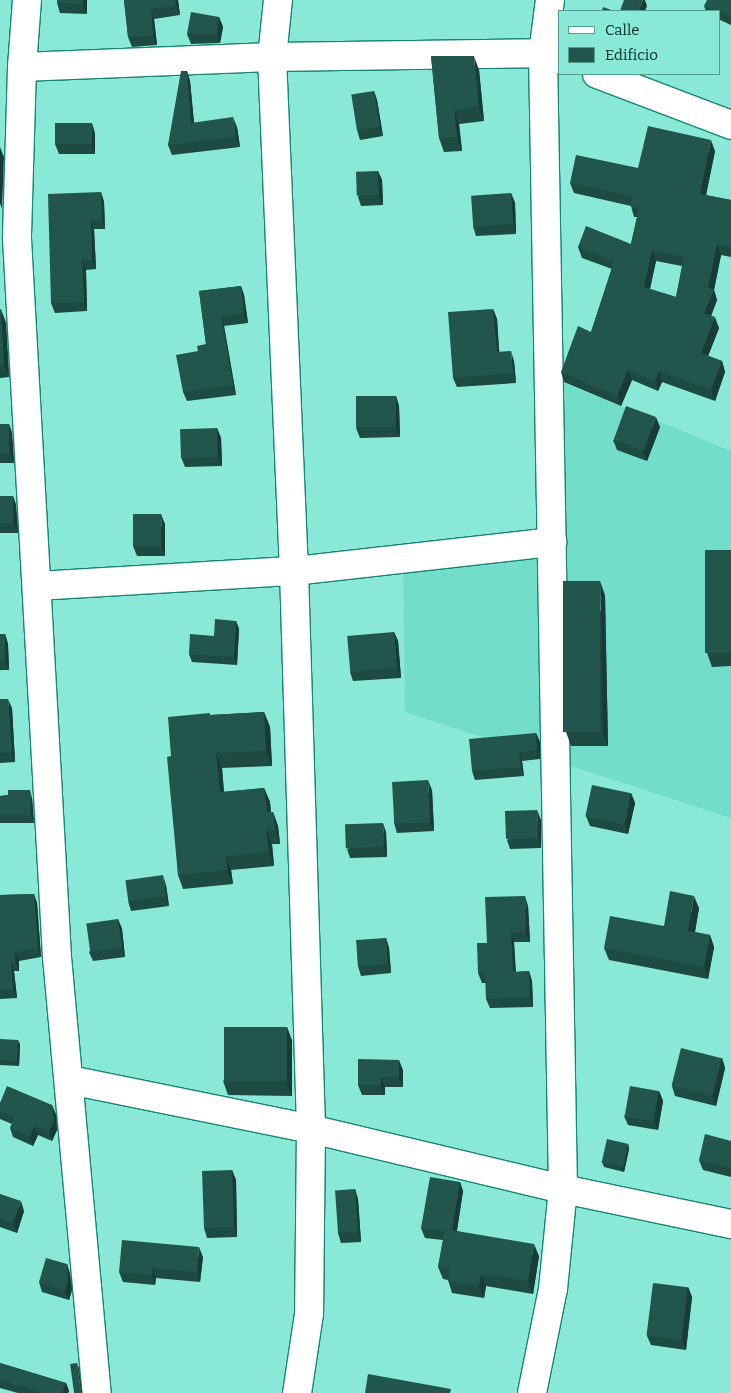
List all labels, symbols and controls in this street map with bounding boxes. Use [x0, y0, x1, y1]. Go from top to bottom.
legend [558, 10, 721, 75]
text: Calle [605, 21, 639, 39]
text: Edificio [605, 46, 658, 64]

